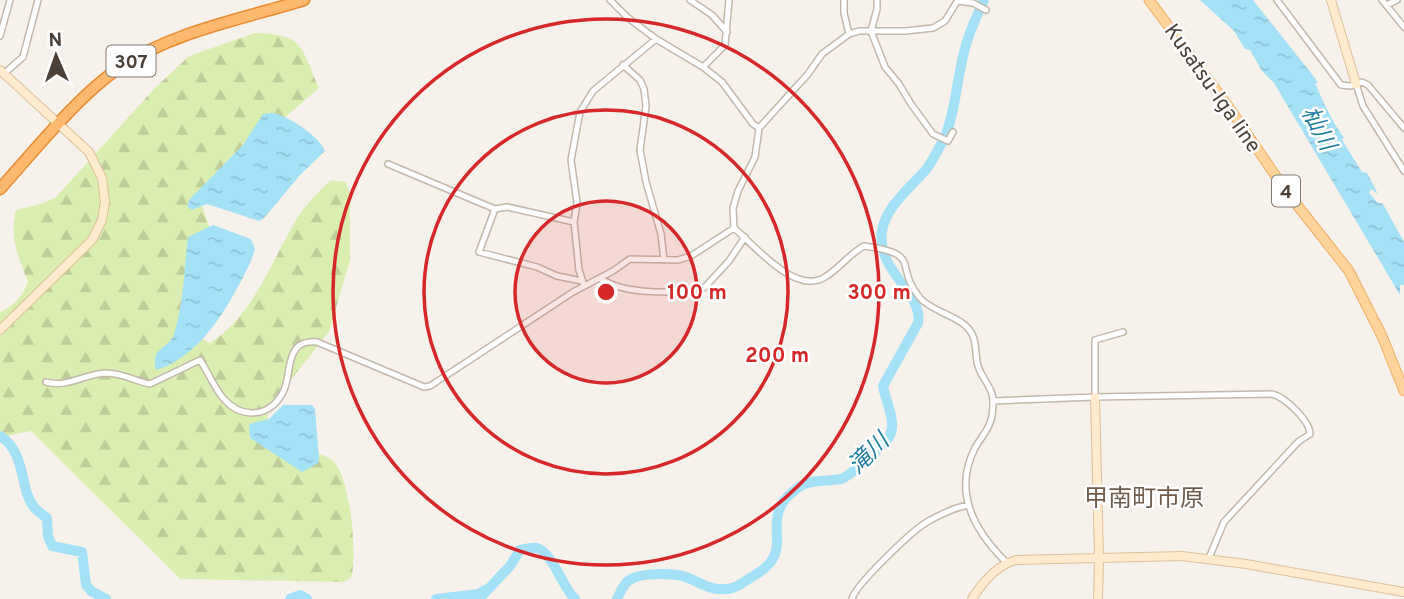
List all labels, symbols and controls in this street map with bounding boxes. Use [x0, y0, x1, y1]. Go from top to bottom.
street label: Kusatsu-Iga line [1157, 19, 1266, 159]
north arrow [21, 21, 91, 91]
text: N [48, 29, 63, 53]
road number: 307 [106, 45, 156, 76]
water label: 杣川 [1293, 102, 1342, 159]
road number: 4 [1272, 176, 1300, 206]
centre of rings [594, 280, 618, 304]
text: 100 m [667, 280, 727, 307]
text: 300 m [847, 280, 911, 307]
text: 200 m [745, 343, 809, 370]
water label: 滝川 [843, 426, 898, 481]
district label: 甲南町市原 [1084, 485, 1204, 515]

